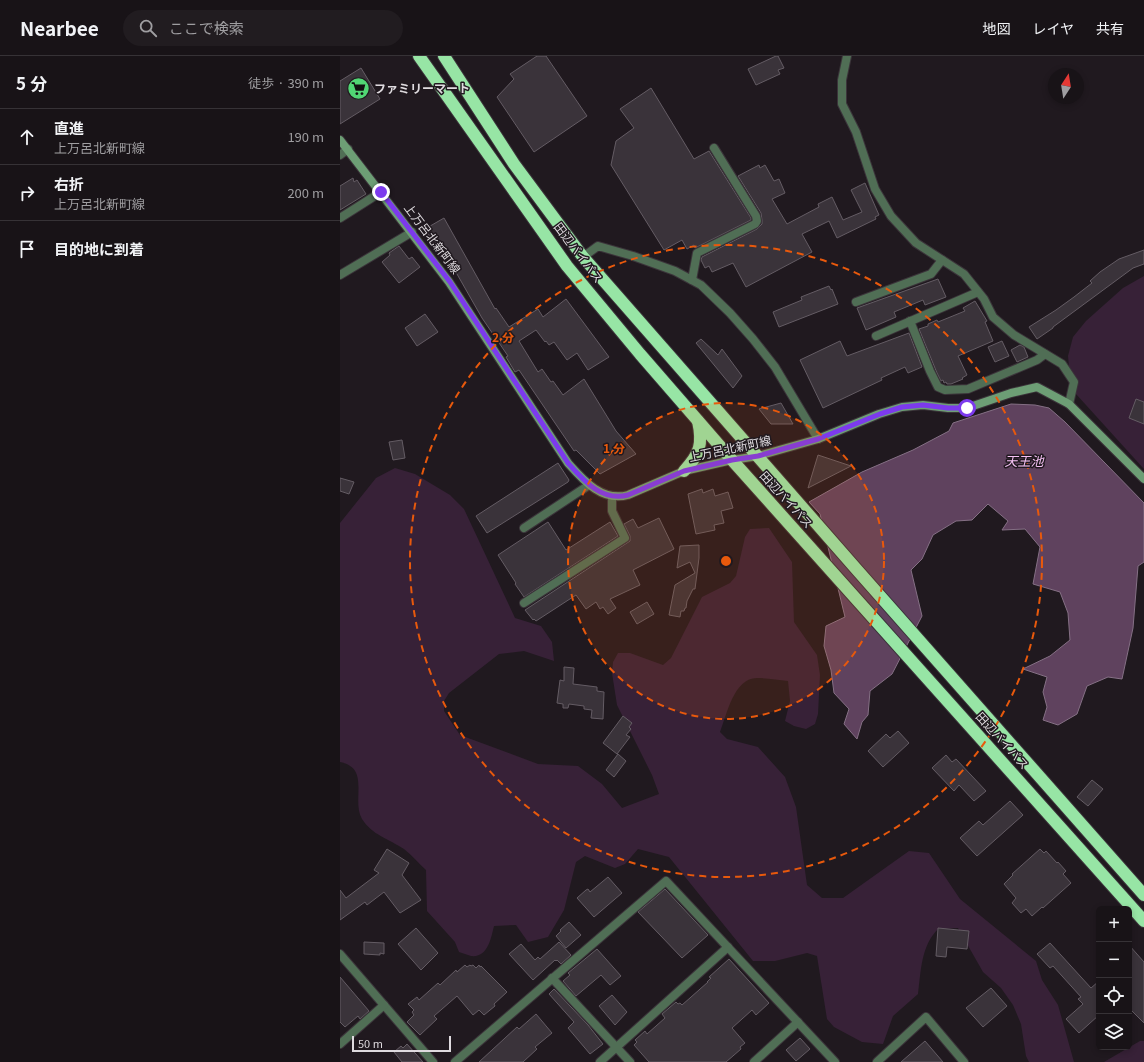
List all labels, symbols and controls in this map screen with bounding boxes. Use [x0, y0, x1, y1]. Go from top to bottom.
search box [123, 10, 403, 46]
text: Nearbee [20, 14, 99, 41]
icon: search [137, 17, 159, 39]
text: ここで検索 [169, 17, 244, 38]
text: 地図 [982, 18, 1010, 38]
text: レイヤ [1032, 18, 1074, 38]
text: 共有 [1096, 18, 1124, 38]
north arrow [1048, 68, 1084, 104]
text: 5 分 [16, 70, 47, 95]
text: 徒歩 · 390 m [248, 73, 324, 92]
supermarket icon: ファミリーマート [345, 76, 371, 102]
place label: ファミリーマート [374, 79, 470, 96]
text: 直進 [54, 117, 84, 138]
icon: ahead [16, 126, 38, 148]
text: 190 m [287, 127, 324, 146]
text: 上万呂北新町線 [54, 138, 145, 157]
text: 右折 [54, 173, 84, 194]
icon: right [16, 182, 38, 204]
text: 200 m [287, 183, 324, 202]
route end [372, 183, 390, 201]
text: 上万呂北新町線 [54, 194, 145, 213]
street label: 上万呂北新町線 [401, 199, 465, 277]
street label: 田辺バイパス [551, 218, 608, 286]
icon: arrive [16, 238, 38, 260]
text: 目的地に到着 [54, 238, 144, 259]
text: 2 分 [492, 328, 514, 345]
route start [958, 399, 976, 417]
street label: 上万呂北新町線 [687, 430, 773, 465]
text: 1 分 [603, 439, 625, 456]
water label: 天王池 [1004, 451, 1045, 470]
street label: 田辺バイパス [757, 467, 817, 531]
centre of rings [719, 554, 733, 568]
street label: 田辺バイパス [973, 708, 1033, 772]
map controls [1096, 906, 1132, 1050]
button: + [1096, 906, 1132, 942]
button: − [1096, 942, 1132, 978]
button: locate [1096, 978, 1132, 1014]
button: layers [1096, 1014, 1132, 1050]
scale bar [352, 1034, 451, 1053]
text: 50 m [358, 1035, 383, 1051]

